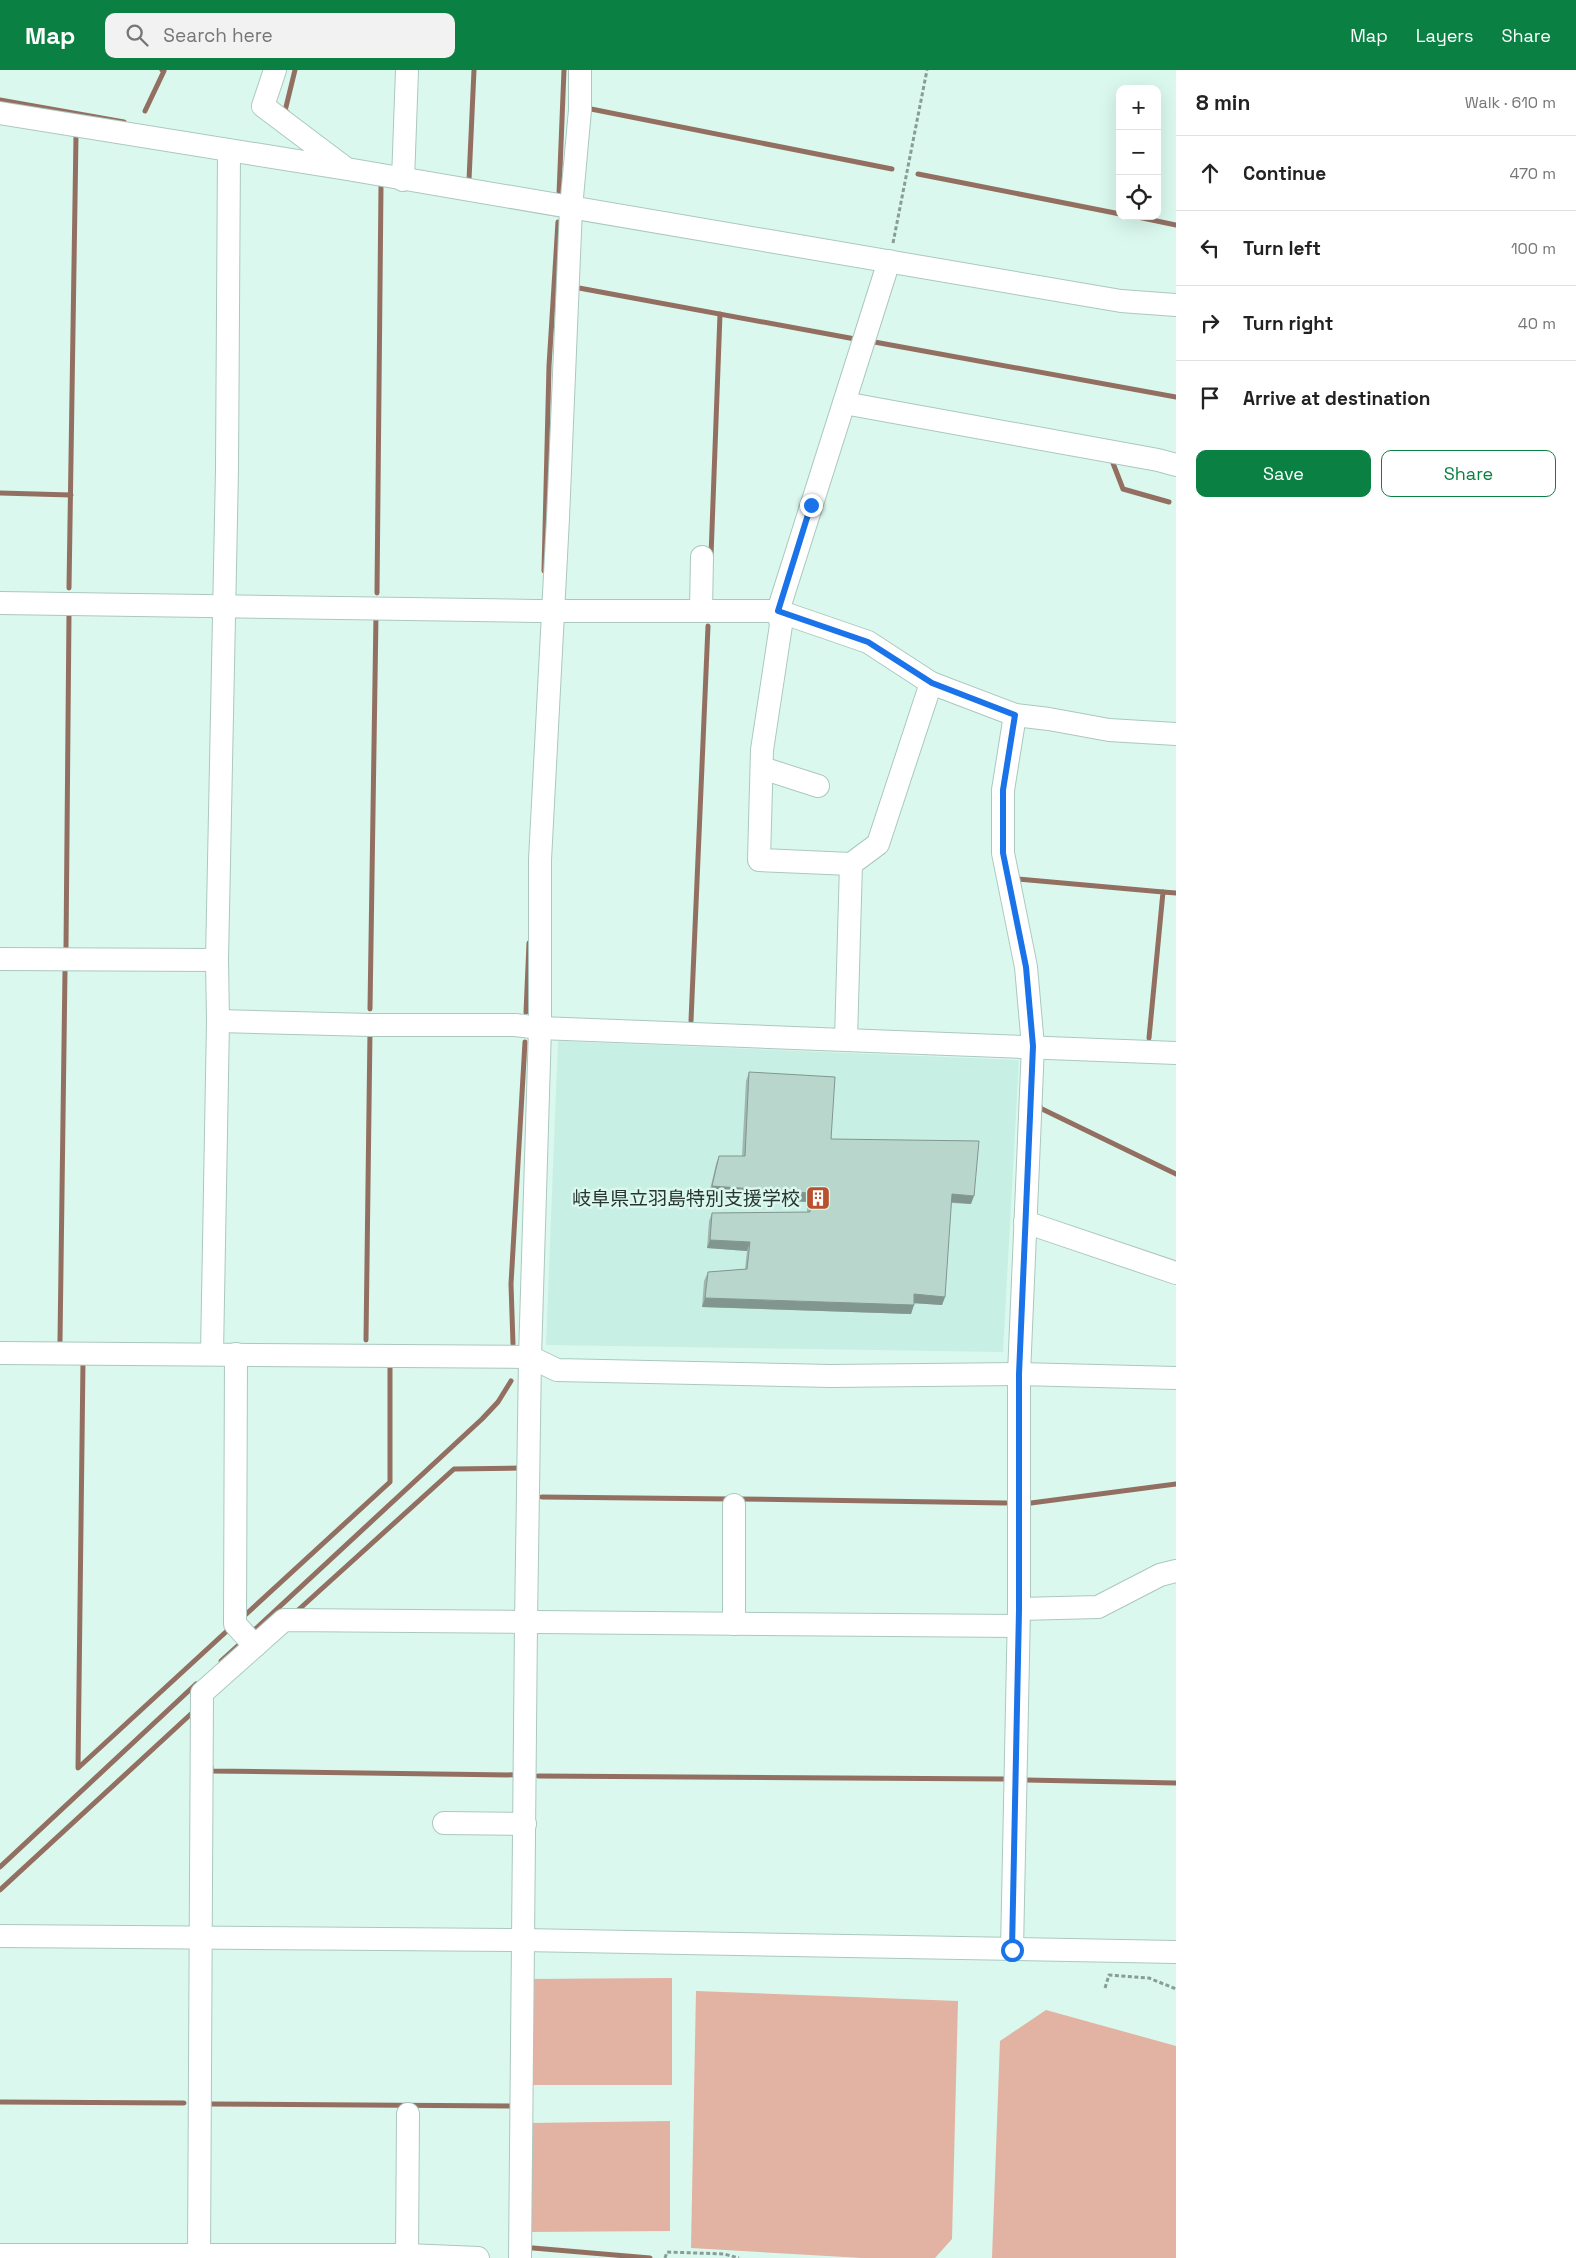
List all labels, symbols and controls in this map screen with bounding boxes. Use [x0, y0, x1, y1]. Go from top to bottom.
search box [105, 13, 455, 58]
text: Map [25, 20, 75, 51]
icon: search [123, 21, 151, 49]
text: Search here [163, 23, 273, 48]
text: Map [1350, 24, 1388, 47]
text: Layers [1416, 24, 1473, 47]
text: Share [1501, 24, 1551, 47]
map controls [1116, 85, 1161, 220]
button: + [1116, 85, 1161, 130]
text: 8 min [1196, 89, 1250, 116]
text: Walk · 610 m [1465, 92, 1556, 113]
button: − [1116, 130, 1161, 175]
icon: ahead [1196, 159, 1224, 187]
text: Continue [1243, 161, 1326, 186]
text: 470 m [1509, 163, 1556, 184]
button: locate [1116, 175, 1161, 220]
icon: left [1196, 234, 1224, 262]
text: Turn left [1243, 236, 1321, 261]
text: 100 m [1511, 238, 1556, 259]
icon: right [1196, 309, 1224, 337]
text: Turn right [1243, 311, 1333, 336]
text: 40 m [1518, 313, 1556, 334]
icon: arrive [1196, 384, 1224, 412]
text: Arrive at destination [1243, 386, 1431, 411]
button: Save [1196, 450, 1371, 497]
button: Share [1381, 450, 1556, 497]
route end [800, 494, 823, 517]
building icon: 岐阜県立羽島特別支援学校 [805, 1185, 831, 1211]
place label: 岐阜県立羽島特別支援学校 [572, 1186, 800, 1211]
route start [1001, 1939, 1024, 1962]

